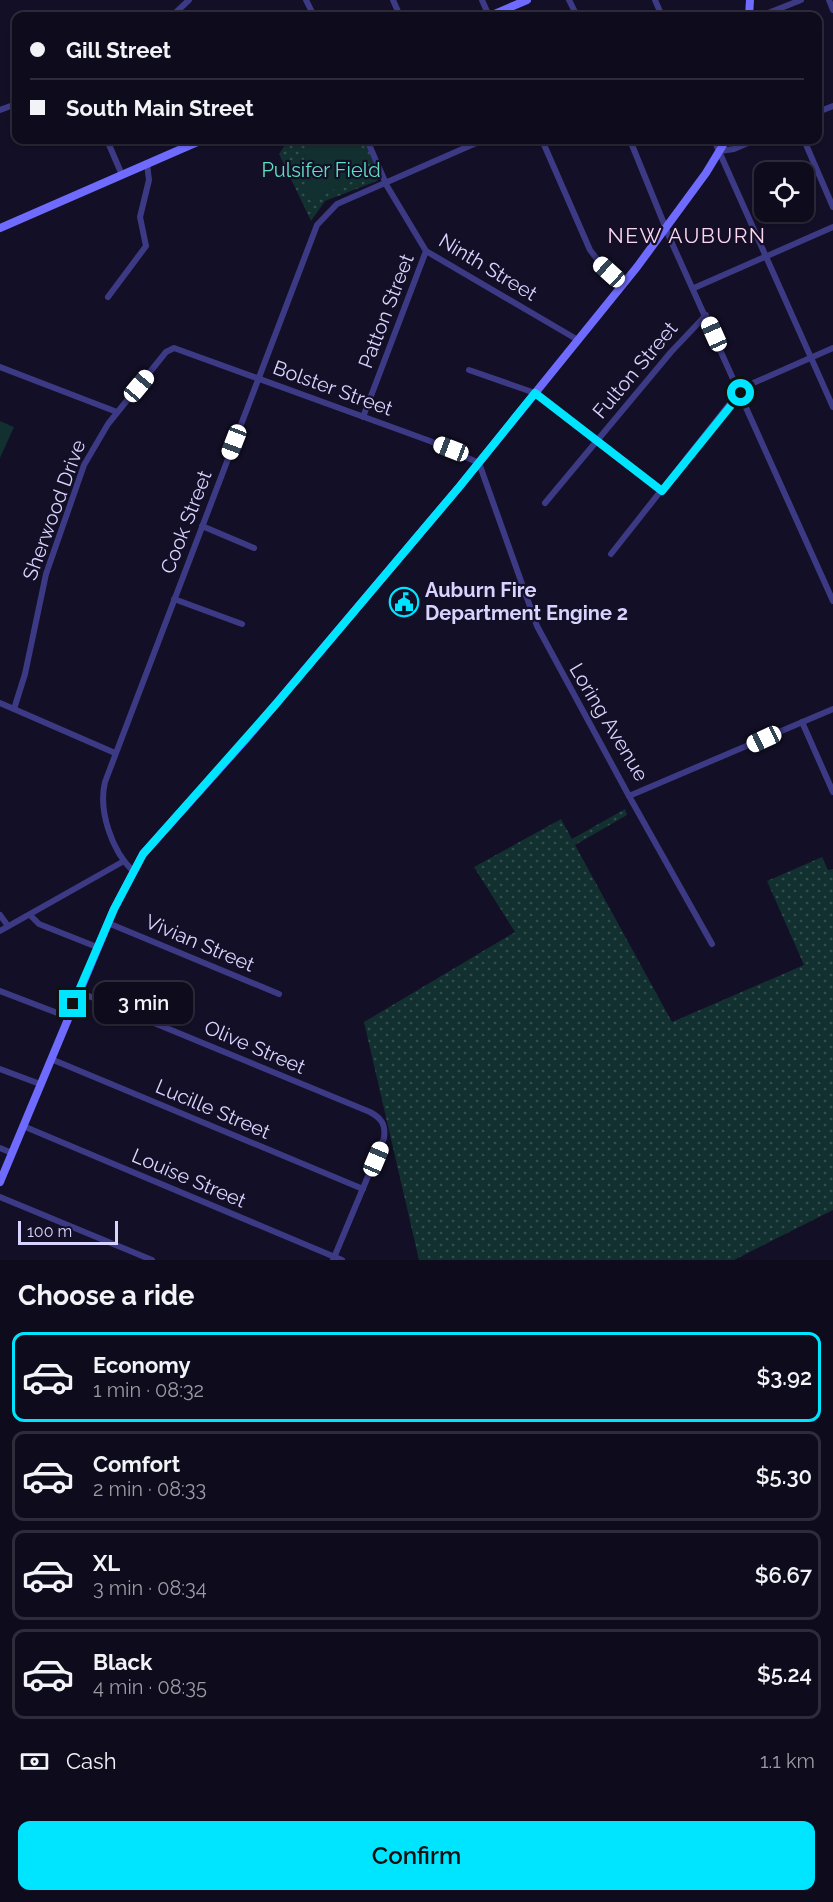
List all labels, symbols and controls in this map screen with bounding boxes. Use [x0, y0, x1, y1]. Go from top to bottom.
text: Gill Street [66, 37, 171, 63]
text: South Main Street [66, 95, 254, 121]
park label: Pulsifer Field [261, 158, 381, 182]
map controls [754, 162, 814, 222]
button: locate [754, 162, 814, 222]
district label: NEW AUBURN [607, 223, 767, 248]
street label: Ninth Street [435, 228, 542, 306]
street label: Patton Street [353, 250, 419, 372]
car [590, 253, 628, 291]
car [698, 314, 730, 354]
street label: Fulton Street [588, 316, 683, 423]
street label: Bolster Street [270, 355, 396, 421]
car [121, 366, 157, 406]
route start [727, 379, 754, 406]
car [219, 422, 249, 462]
car [431, 434, 471, 464]
street label: Sherwood Drive [17, 436, 91, 583]
street label: Cook Street [155, 467, 217, 577]
place label: Auburn Fire Department Engine 2 [425, 578, 628, 625]
public building icon: Auburn Fire Department Engine 2 [388, 586, 420, 618]
street label: Loring Avenue [564, 659, 654, 786]
car [744, 723, 784, 755]
street label: Vivian Street [142, 909, 258, 977]
callout: 3 min [94, 983, 193, 1025]
route end [59, 990, 86, 1017]
text: 3 min [118, 991, 169, 1015]
street label: Olive Street [201, 1015, 309, 1079]
street label: Lucille Street [152, 1074, 274, 1144]
car [361, 1139, 391, 1179]
street label: Louise Street [128, 1143, 250, 1213]
scale bar [18, 1218, 118, 1246]
text: 100 m [27, 1222, 72, 1241]
text: Choose a ride [18, 1280, 194, 1311]
icon: car [21, 1350, 75, 1404]
text: Economy [93, 1352, 191, 1378]
text: $3.92 [756, 1364, 812, 1390]
text: 1 min · 08:32 [93, 1378, 204, 1402]
icon: car [21, 1449, 75, 1503]
text: Comfort [93, 1451, 180, 1477]
text: $5.30 [756, 1463, 812, 1489]
text: 2 min · 08:33 [93, 1477, 206, 1501]
icon: car [21, 1548, 75, 1602]
text: XL [93, 1550, 120, 1576]
text: $6.67 [755, 1562, 812, 1588]
text: 3 min · 08:34 [93, 1576, 207, 1600]
icon: car [21, 1647, 75, 1701]
text: Black [93, 1649, 152, 1675]
text: $5.24 [757, 1661, 812, 1687]
text: 4 min · 08:35 [93, 1675, 207, 1699]
icon: cash [18, 1745, 51, 1778]
text: Cash [66, 1748, 117, 1774]
text: 1.1 km [760, 1749, 815, 1773]
button: Confirm [18, 1821, 815, 1890]

